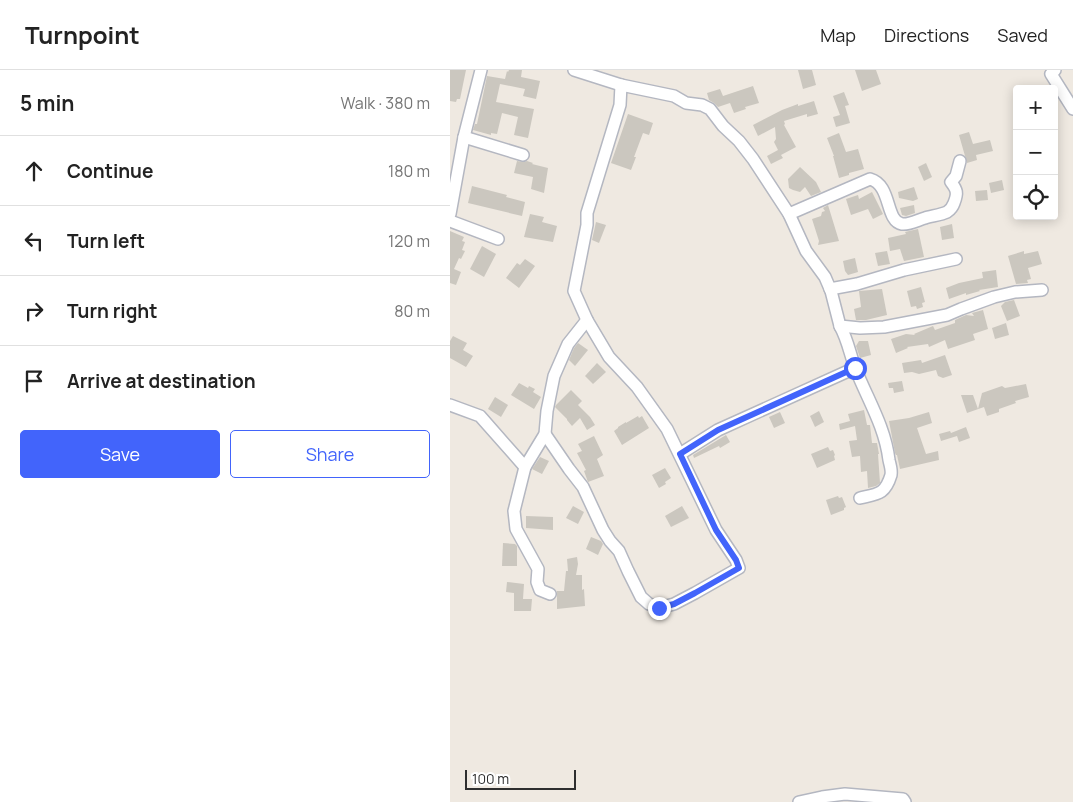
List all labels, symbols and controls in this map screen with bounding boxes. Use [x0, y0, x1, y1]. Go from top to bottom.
text: Turnpoint [25, 18, 140, 51]
text: Map [820, 23, 856, 47]
text: Directions [884, 23, 969, 47]
text: Saved [997, 23, 1048, 47]
map controls [1013, 85, 1058, 220]
button: + [1013, 85, 1058, 130]
text: 5 min [20, 89, 74, 117]
text: Walk · 380 m [341, 92, 430, 114]
button: − [1013, 130, 1058, 175]
icon: ahead [20, 157, 48, 185]
text: Continue [67, 158, 153, 184]
text: 180 m [388, 160, 430, 182]
button: locate [1013, 175, 1058, 220]
icon: left [20, 227, 48, 255]
text: Turn left [67, 228, 145, 254]
text: 120 m [388, 230, 430, 252]
icon: right [20, 297, 48, 325]
text: Turn right [67, 298, 157, 324]
text: 80 m [394, 300, 430, 322]
route start [844, 357, 867, 380]
icon: arrive [20, 367, 48, 395]
text: Arrive at destination [67, 368, 256, 394]
button: Save [20, 430, 220, 478]
button: Share [230, 430, 430, 478]
route end [648, 597, 671, 620]
scale bar [465, 767, 576, 790]
text: 100 m [472, 769, 509, 788]

